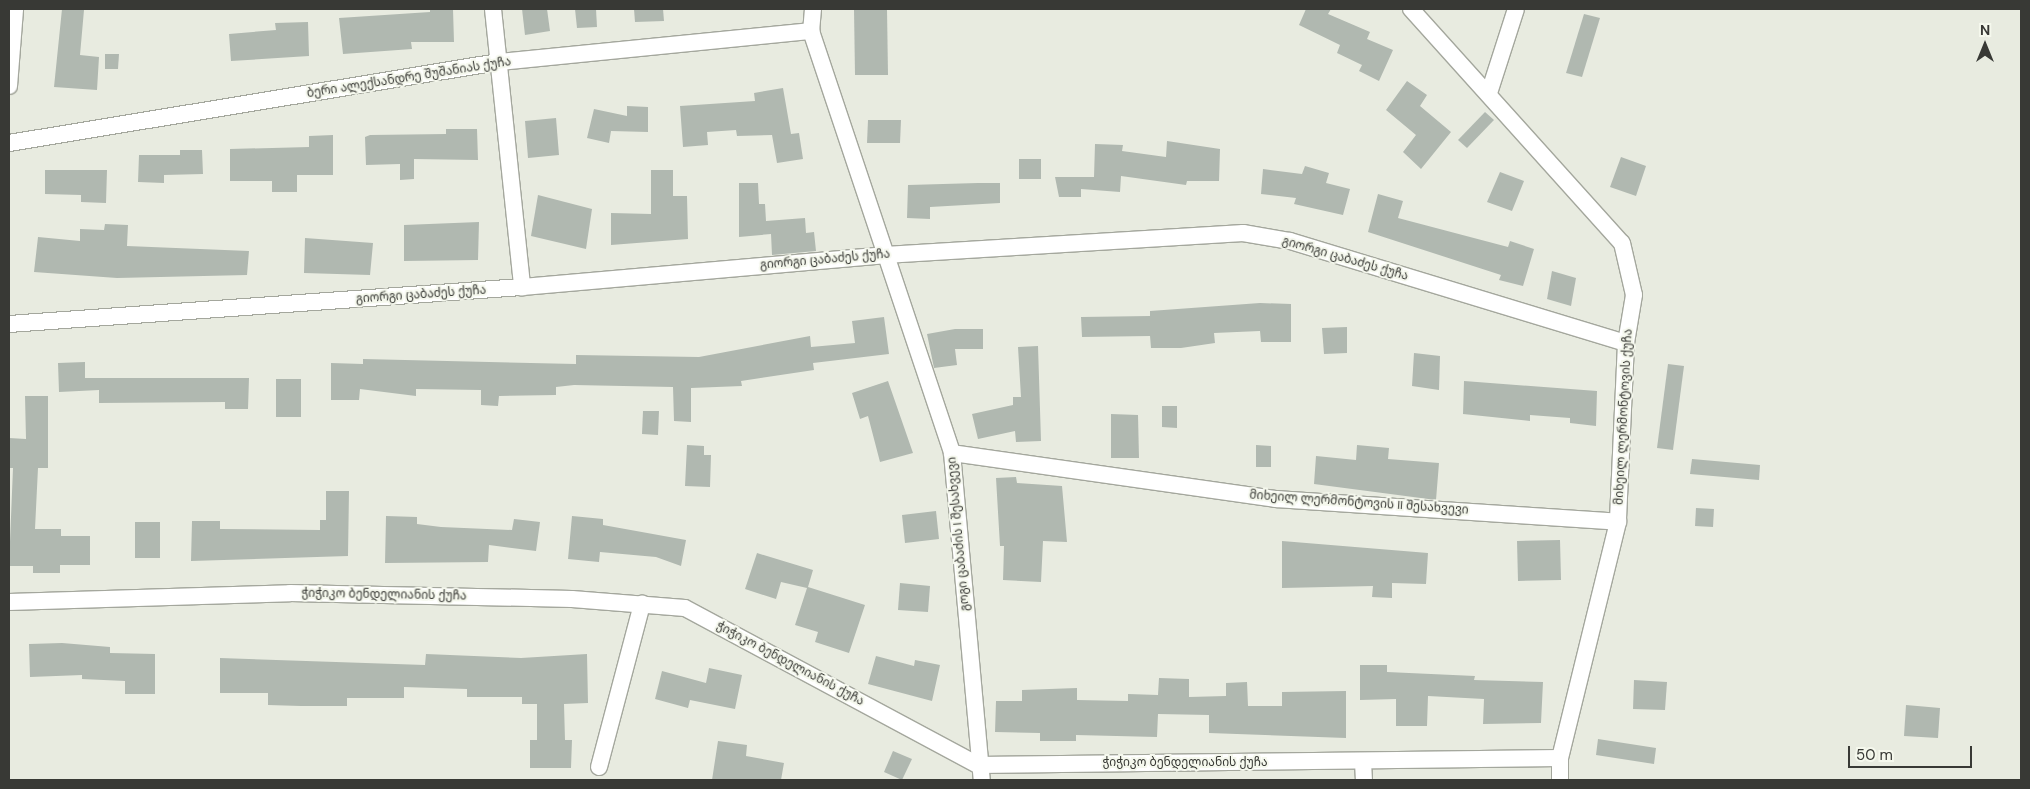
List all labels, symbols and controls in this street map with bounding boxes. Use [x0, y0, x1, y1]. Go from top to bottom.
north arrow [1960, 20, 2010, 70]
text: N [1980, 21, 1990, 39]
street label: ბერი ალექსანდრე შუშანიას ქუჩა [306, 55, 512, 101]
street label: გიორგი ცაბაძეს ქუჩა [1280, 234, 1410, 284]
street label: გიორგი ცაბაძეს ქუჩა [759, 247, 891, 273]
street label: გიორგი ცაბაძეს ქუჩა [355, 283, 487, 307]
street label: მიხეილ ლერმონტოვის ქუჩა [1612, 329, 1636, 505]
street label: გოგი ცაბაძის I შესახვევი [945, 456, 973, 612]
street label: მიხეილ ლერმონტოვის II შესახვევი [1249, 488, 1469, 518]
street label: ჭიჭიკო ბენდელიანის ქუჩა [301, 586, 467, 604]
street label: ჭიჭიკო ბენდელიანის ქუჩა [714, 619, 866, 709]
scale bar [1850, 736, 1974, 768]
text: 50 m [1856, 745, 1893, 765]
street label: ჭიჭიკო ბენდელიანის ქუჩა [1102, 756, 1268, 770]

